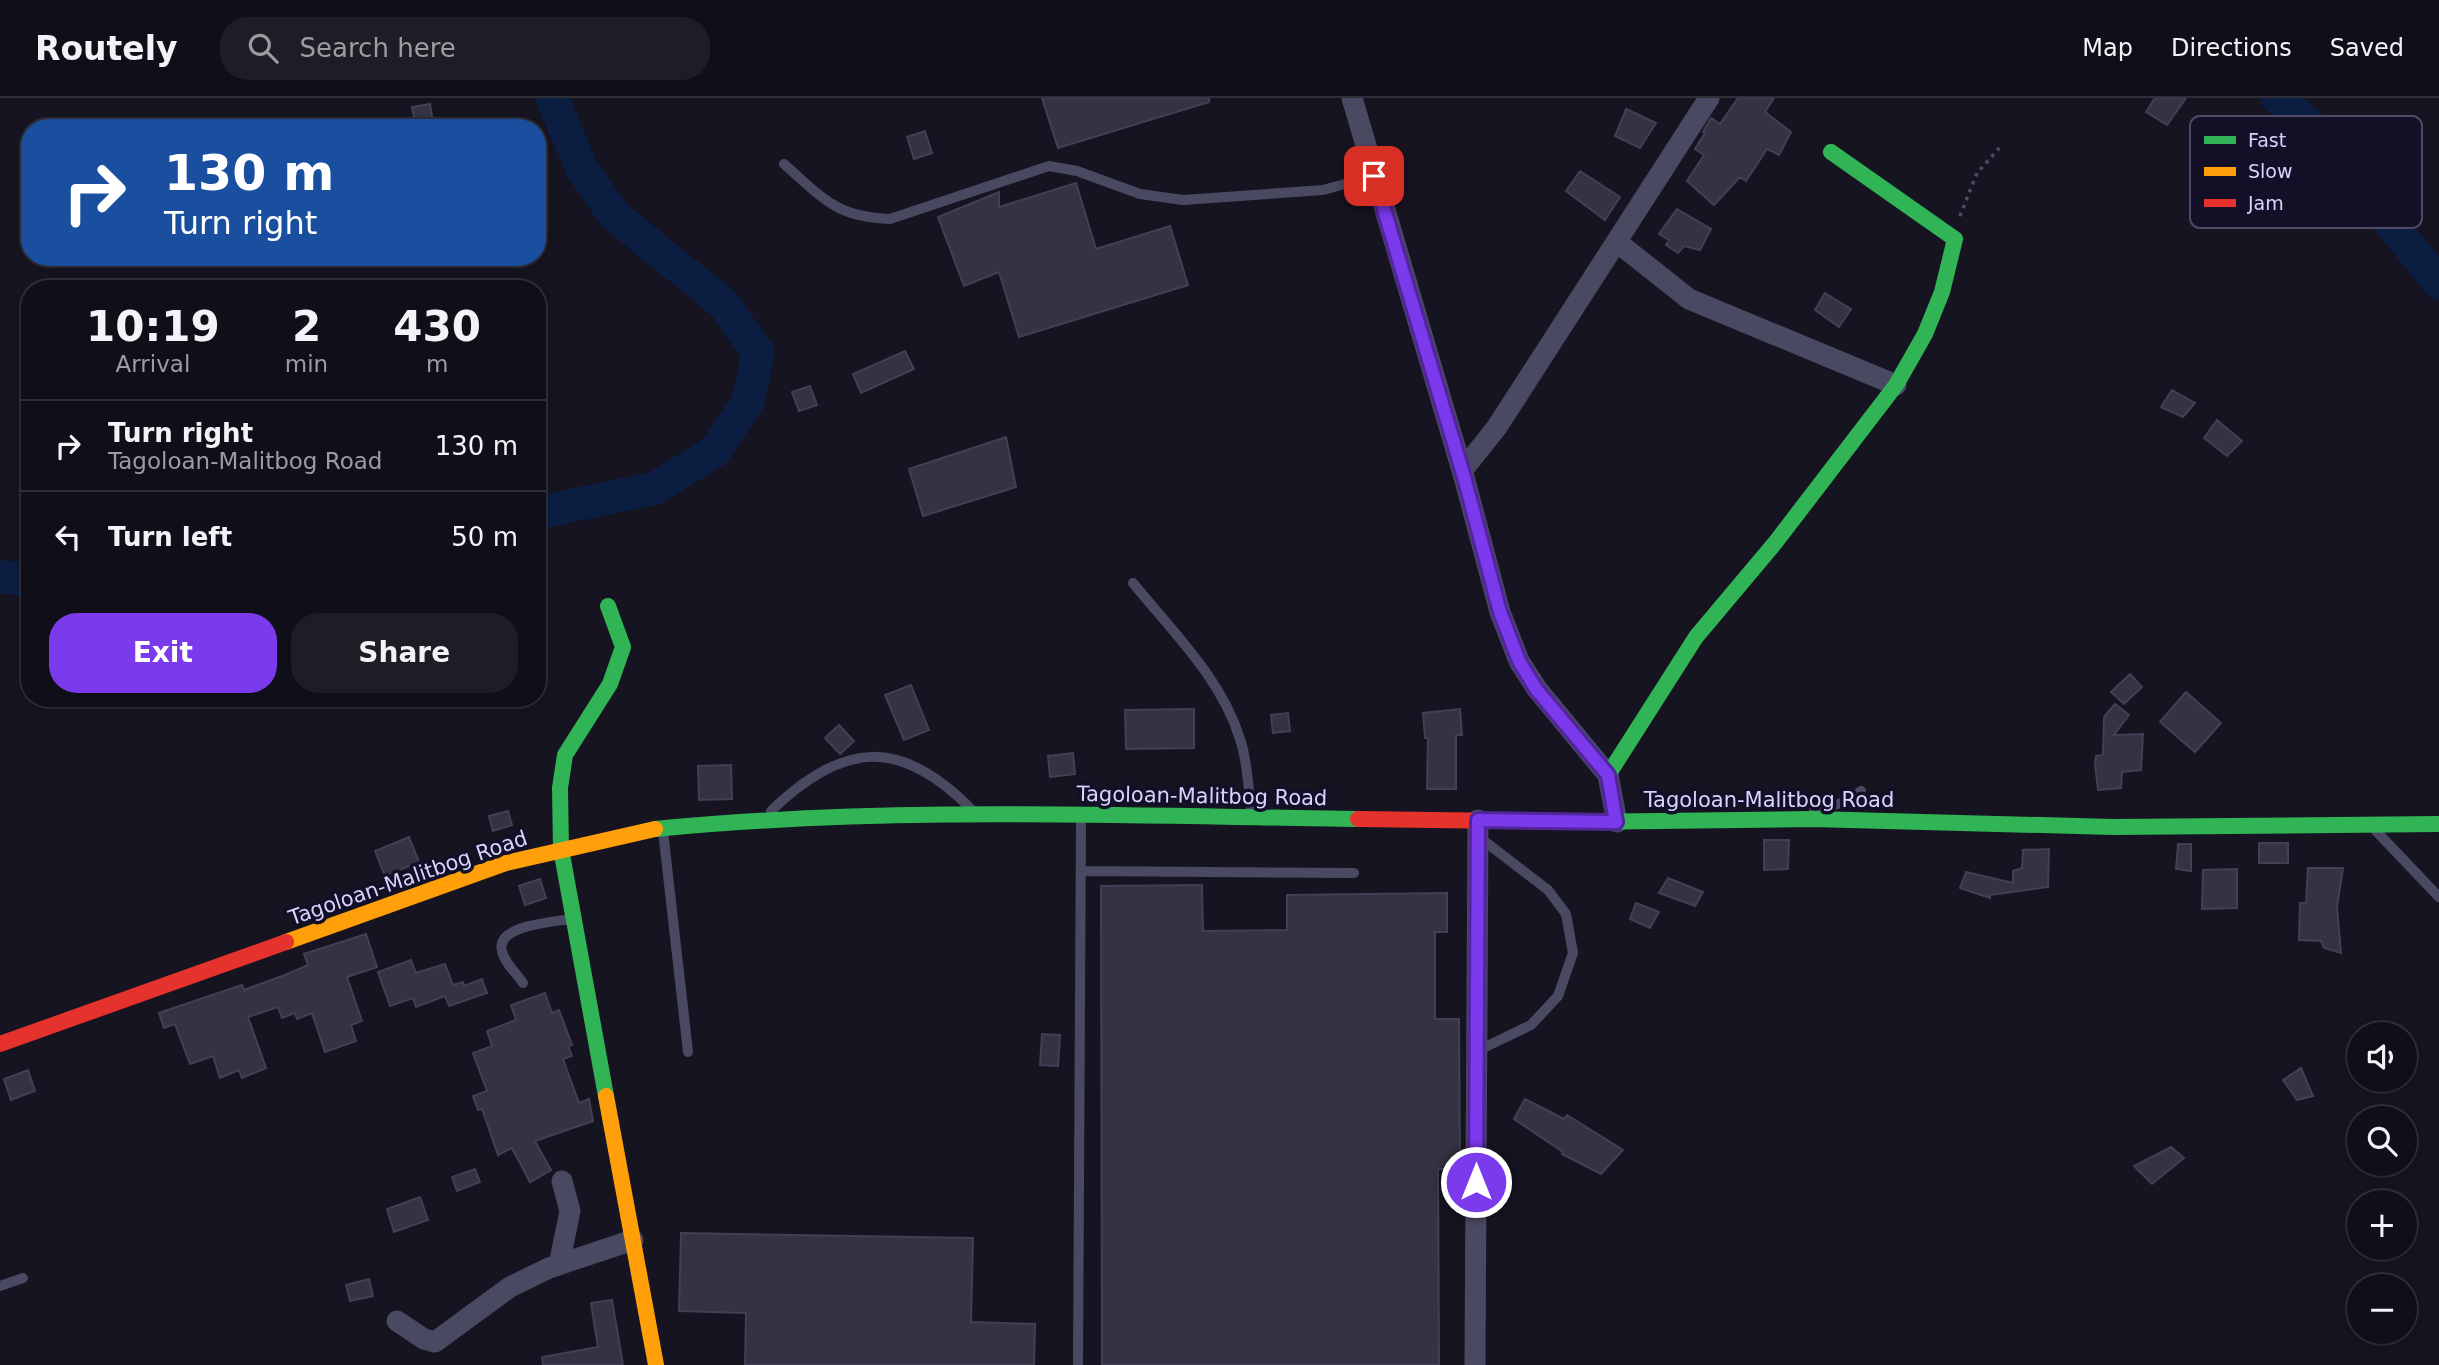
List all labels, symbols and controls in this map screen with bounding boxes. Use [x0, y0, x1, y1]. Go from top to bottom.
search box [220, 17, 710, 80]
text: Routely [35, 29, 178, 68]
icon: search [244, 29, 282, 67]
text: Search here [300, 33, 456, 63]
text: Map [2082, 34, 2133, 62]
text: Directions [2171, 34, 2292, 62]
text: Saved [2330, 34, 2404, 62]
legend [2190, 116, 2422, 228]
text: Fast [2248, 129, 2286, 151]
text: 130 m [164, 145, 334, 202]
pin [1344, 146, 1404, 206]
icon: right [49, 147, 140, 238]
icon: arrive [1355, 157, 1393, 195]
text: Slow [2248, 160, 2293, 182]
text: Jam [2247, 192, 2284, 214]
text: Turn right [164, 204, 317, 242]
text: 10:19 [86, 302, 220, 351]
text: 2 [292, 302, 321, 351]
text: 430 [393, 302, 481, 351]
text: Arrival [116, 351, 190, 377]
text: min [285, 351, 328, 377]
text: m [426, 351, 448, 377]
text: Turn right [108, 418, 253, 448]
icon: right [49, 427, 87, 465]
text: 130 m [435, 431, 518, 461]
text: Tagoloan-Malitbog Road [108, 448, 382, 474]
icon: left [49, 518, 87, 556]
text: Turn left [108, 522, 232, 552]
text: 50 m [451, 522, 518, 552]
button: Exit [49, 613, 277, 693]
button: Share [291, 613, 518, 693]
street label: Tagoloan-Malitbog Road [1076, 782, 1327, 810]
street label: Tagoloan-Malitbog Road [1643, 788, 1894, 812]
street label: Tagoloan-Malitbog Road [285, 826, 530, 930]
map controls [2347, 1022, 2417, 1344]
button: sound [2347, 1022, 2417, 1092]
button: search [2347, 1106, 2417, 1176]
position arrow [1439, 1145, 1513, 1219]
button: + [2347, 1190, 2417, 1260]
button: − [2347, 1274, 2417, 1344]

